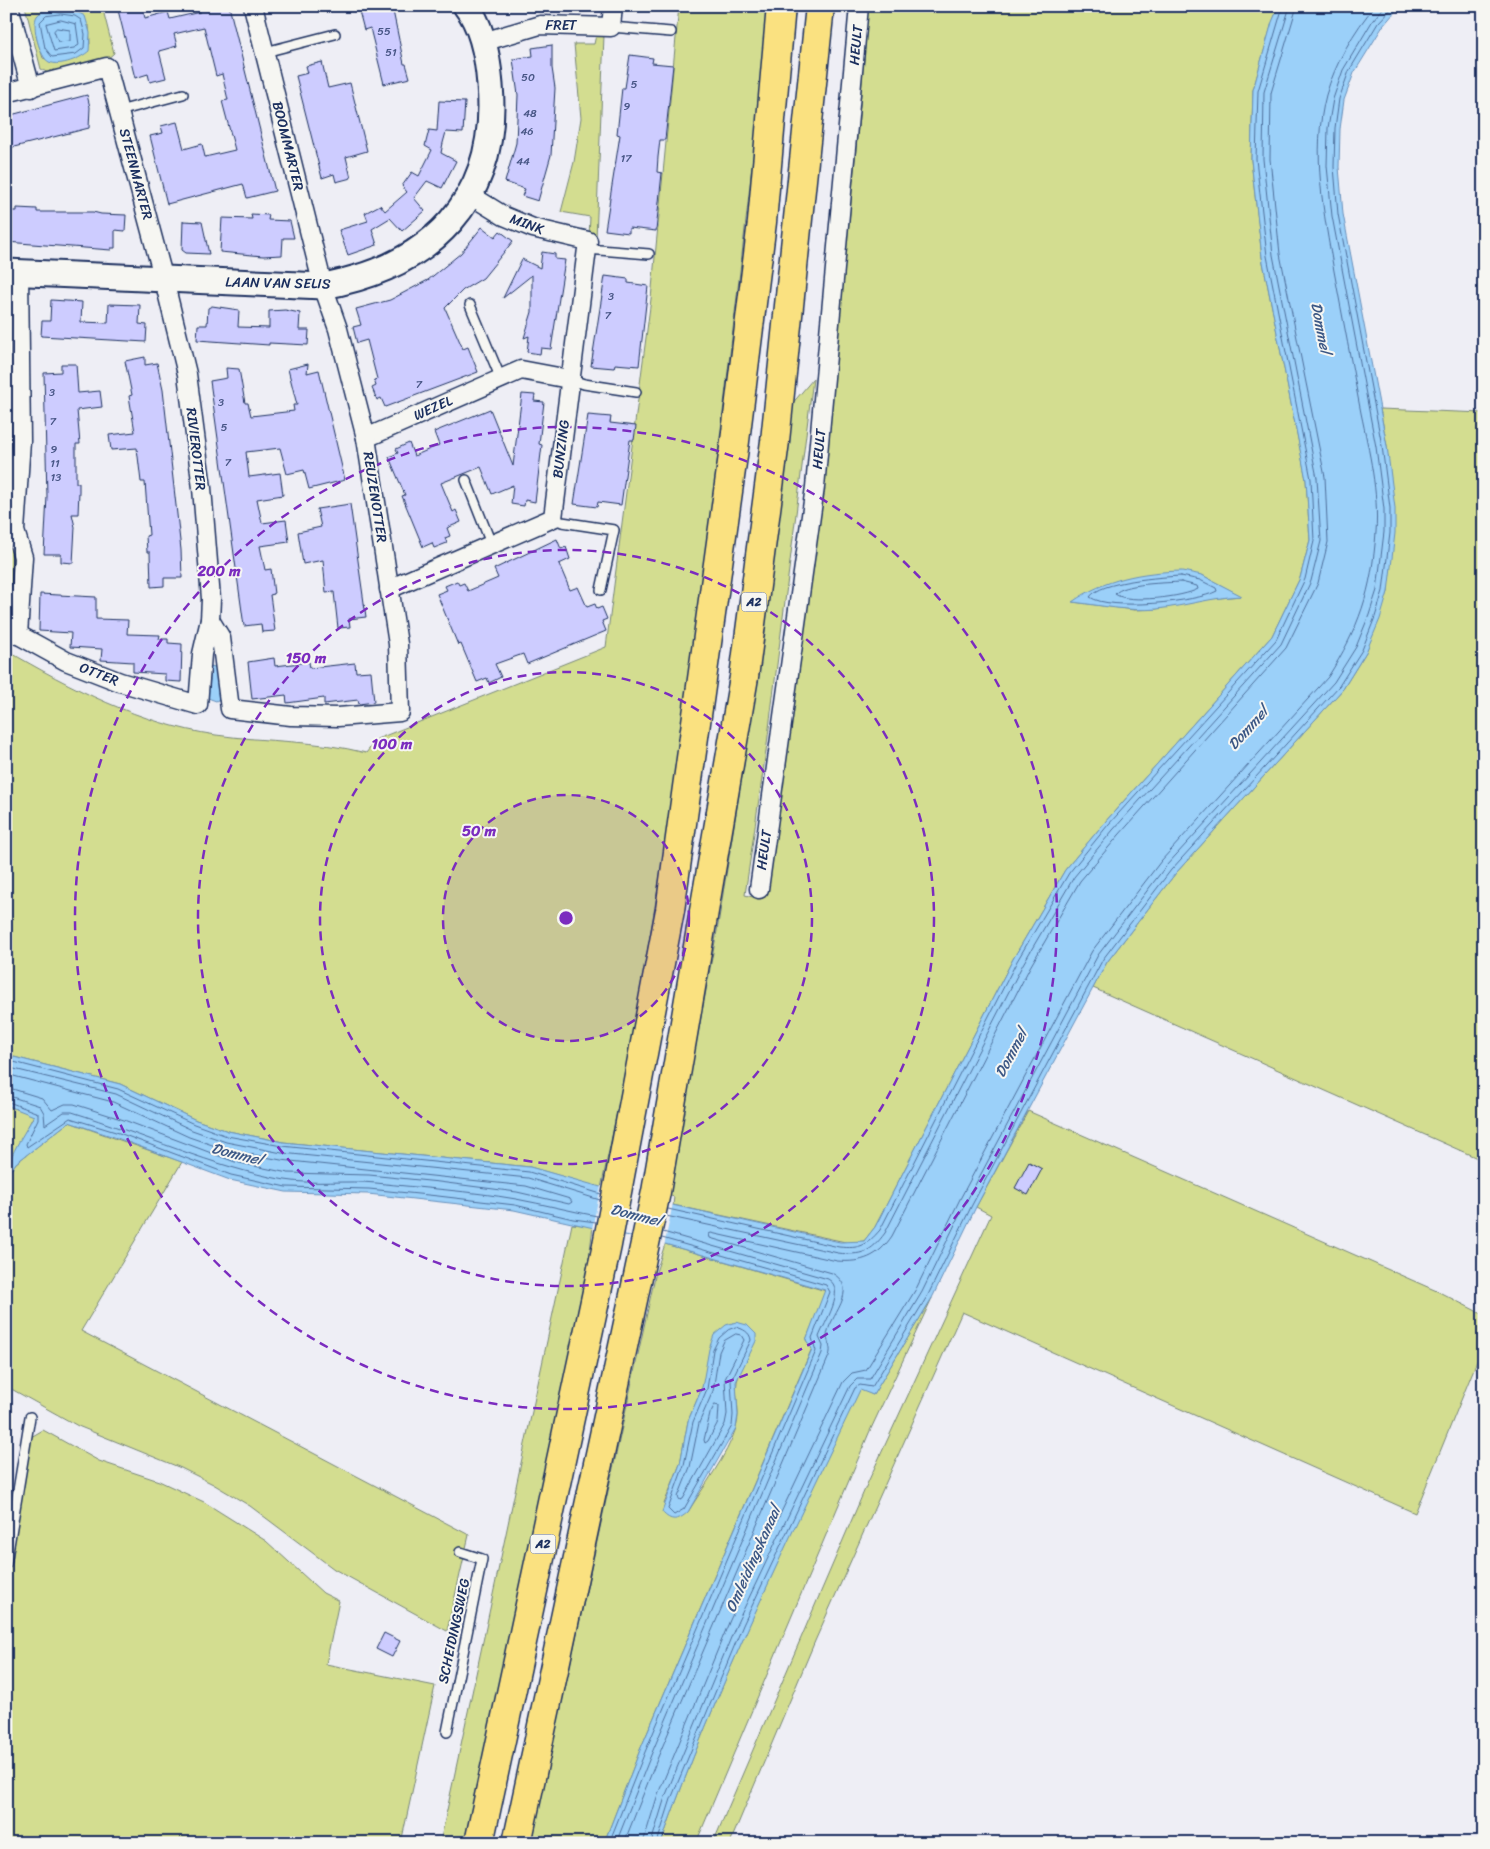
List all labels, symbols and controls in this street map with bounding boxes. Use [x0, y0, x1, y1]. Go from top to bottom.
street label: FRET [546, 13, 577, 38]
house number: 55 [377, 22, 391, 41]
street label: HEULT [842, 23, 870, 66]
house number: 51 [385, 43, 397, 62]
house number: 50 [521, 68, 535, 87]
house number: 5 [631, 75, 638, 94]
house number: 9 [624, 97, 631, 116]
street label: BOOMMARTER [265, 99, 311, 193]
house number: 48 [523, 104, 537, 123]
house number: 46 [520, 122, 534, 141]
street label: STEENMARTER [112, 125, 160, 223]
house number: 17 [621, 149, 632, 168]
house number: 44 [516, 152, 530, 171]
street label: MINK [506, 206, 548, 242]
street label: LAAN VAN SELIS [225, 270, 331, 296]
house number: 3 [608, 287, 614, 306]
water label: Dommel [1303, 300, 1339, 359]
house number: 7 [605, 306, 612, 325]
house number: 7 [416, 375, 423, 394]
house number: 3 [49, 383, 55, 402]
street label: WEZEL [409, 388, 457, 428]
house number: 3 [218, 393, 224, 412]
street label: RIVIEROTTER [179, 406, 213, 492]
house number: 7 [50, 412, 57, 431]
house number: 5 [221, 418, 228, 437]
street label: BUNZING [545, 418, 577, 480]
street label: HEULT [805, 427, 833, 470]
house number: 9 [51, 440, 58, 459]
street label: REUZENOTTER [355, 450, 395, 544]
house number: 7 [225, 453, 232, 472]
house number: 11 [50, 454, 60, 473]
house number: 13 [51, 468, 61, 487]
text: 200 m [196, 558, 241, 584]
road number: A2 [742, 592, 766, 612]
text: 150 m [286, 645, 327, 671]
street label: OTTER [76, 655, 122, 693]
water label: Dommel [1221, 697, 1277, 756]
text: 100 m [372, 731, 413, 757]
text: 50 m [462, 818, 497, 844]
street label: HEULT [749, 827, 779, 872]
centre of rings [557, 909, 575, 927]
water label: Dommel [987, 1021, 1036, 1082]
water label: Dommel [209, 1135, 269, 1174]
water label: Dommel [608, 1196, 668, 1235]
water label: Omleidingskanaal [718, 1498, 790, 1616]
road number: A2 [530, 1535, 556, 1554]
street label: SCHEIDINGSWEG [431, 1576, 477, 1686]

